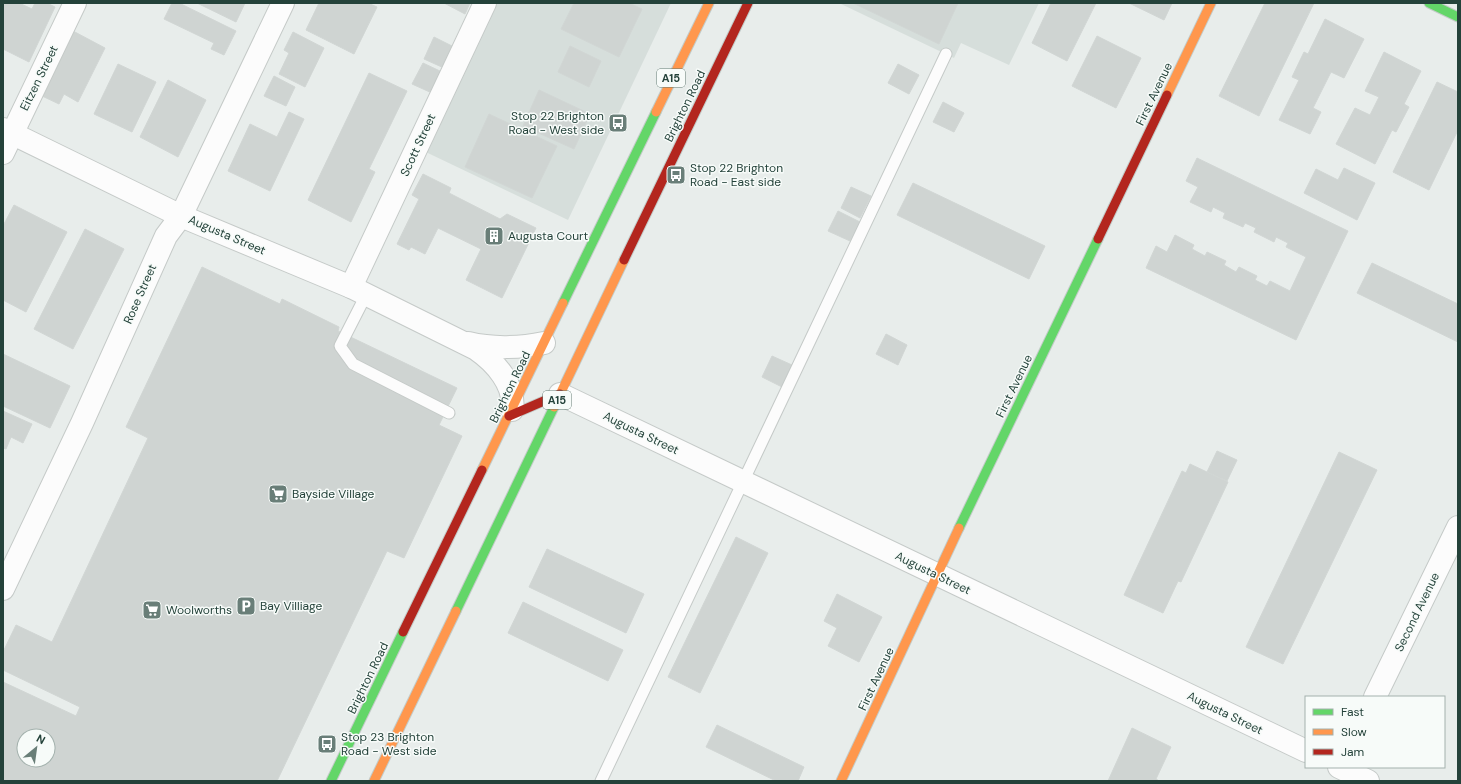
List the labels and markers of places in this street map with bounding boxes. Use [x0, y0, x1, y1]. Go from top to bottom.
place label: Stop 22 Brighton Road - West side [508, 108, 604, 138]
bus stop icon: Stop 22 Brighton Road - West side [607, 112, 629, 134]
place label: Stop 22 Brighton Road - East side [690, 160, 783, 190]
bus stop icon: Stop 22 Brighton Road - East side [665, 164, 687, 186]
building icon: Augusta Court [483, 225, 505, 247]
place label: Augusta Court [508, 228, 589, 244]
supermarket icon: Bayside Village [267, 483, 289, 505]
place label: Bayside Village [292, 486, 375, 502]
parking icon: Bay Villiage [235, 595, 257, 617]
place label: Bay Villiage [260, 598, 323, 614]
supermarket icon: Woolworths [141, 599, 163, 621]
place label: Woolworths [166, 602, 232, 618]
place label: Stop 23 Brighton Road - West side [341, 729, 437, 759]
bus stop icon: Stop 23 Brighton Road - West side [316, 733, 338, 755]

